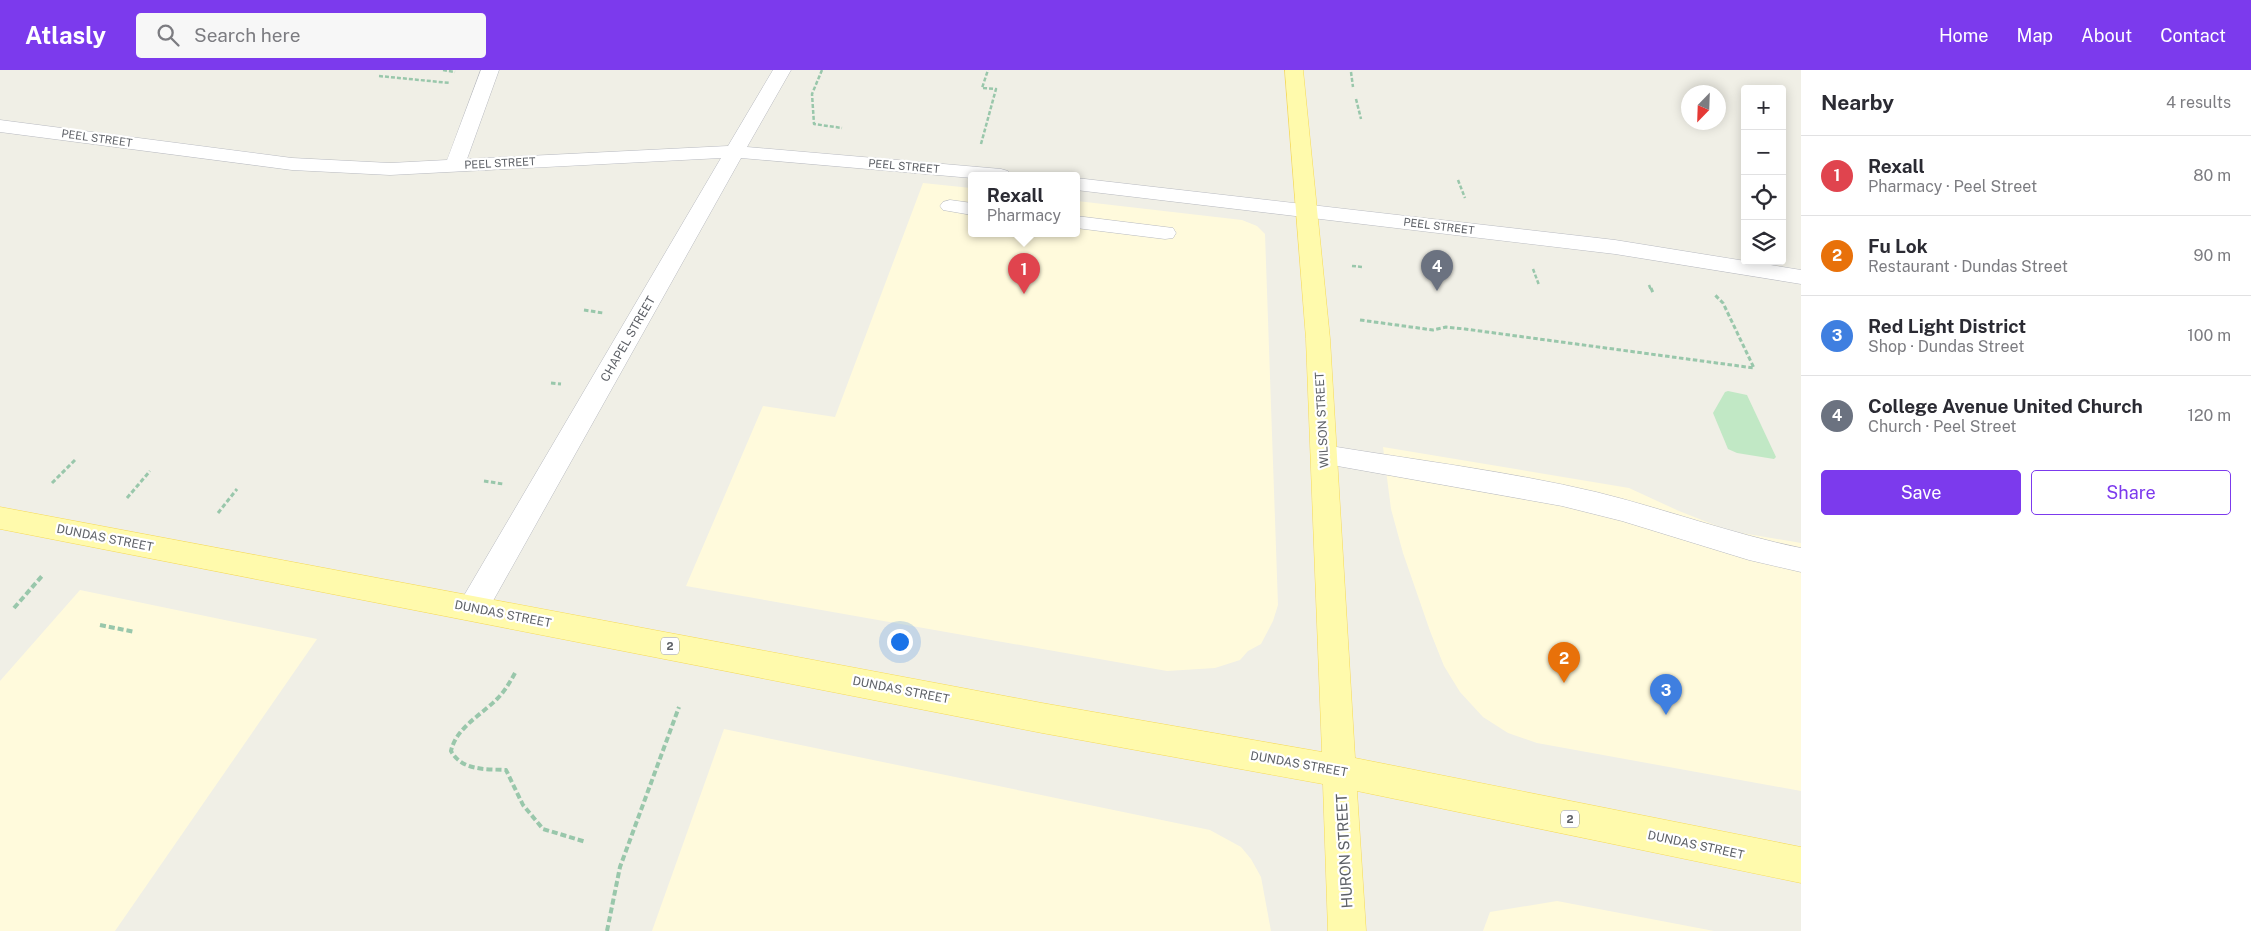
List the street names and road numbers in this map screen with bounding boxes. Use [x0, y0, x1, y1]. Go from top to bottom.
street label: PEEL STREET [61, 127, 134, 149]
street label: PEEL STREET [464, 155, 536, 171]
street label: PEEL STREET [868, 157, 941, 175]
street label: PEEL STREET [1403, 216, 1476, 236]
street label: CHAPEL STREET [598, 294, 658, 384]
street label: WILSON STREET [1312, 372, 1332, 468]
street label: DUNDAS STREET [55, 522, 155, 554]
street label: DUNDAS STREET [453, 598, 553, 630]
road number: 2 [661, 638, 679, 654]
street label: DUNDAS STREET [851, 674, 951, 706]
street label: DUNDAS STREET [1249, 749, 1349, 779]
street label: HURON STREET [1333, 793, 1355, 909]
road number: 2 [1561, 811, 1579, 828]
street label: DUNDAS STREET [1646, 828, 1746, 862]

